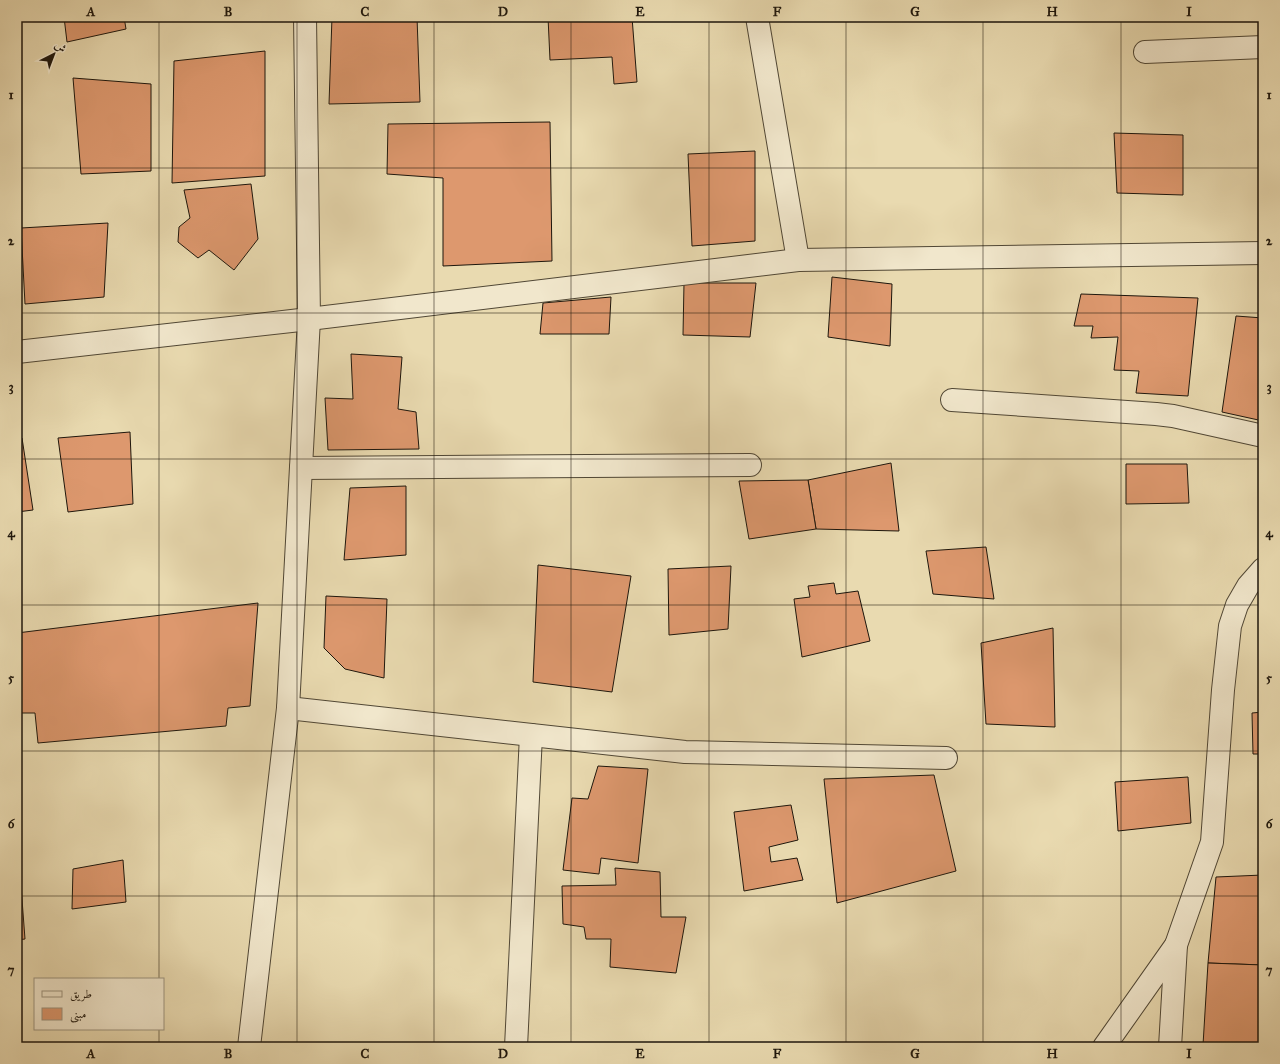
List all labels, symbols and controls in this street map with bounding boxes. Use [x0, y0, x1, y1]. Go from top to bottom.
text: A [86, 4, 96, 20]
text: B [224, 4, 233, 20]
text: C [361, 4, 370, 20]
text: D [498, 4, 508, 20]
text: E [635, 4, 645, 20]
text: F [773, 4, 782, 20]
text: G [910, 4, 920, 20]
text: H [1046, 4, 1058, 20]
text: I [1186, 4, 1192, 20]
north arrow [34, 34, 74, 74]
text: ش [52, 38, 69, 55]
text: 1 [8, 87, 14, 103]
text: 1 [1266, 87, 1272, 103]
text: 2 [8, 233, 15, 249]
text: 2 [1266, 233, 1273, 249]
text: 3 [8, 379, 14, 395]
text: 3 [1266, 379, 1272, 395]
text: 4 [7, 525, 15, 541]
text: 4 [1265, 525, 1273, 541]
text: 5 [8, 670, 15, 686]
text: 5 [1266, 670, 1273, 686]
text: 6 [8, 816, 16, 832]
text: 6 [1266, 816, 1274, 832]
text: 7 [8, 962, 15, 978]
text: 7 [1266, 962, 1273, 978]
legend [34, 978, 164, 1030]
text: طريق [70, 987, 92, 1002]
text: مبنى [70, 1007, 86, 1023]
text: A [86, 1046, 96, 1062]
text: B [224, 1046, 233, 1062]
text: C [361, 1046, 370, 1062]
text: D [498, 1046, 508, 1062]
text: E [635, 1046, 645, 1062]
text: F [773, 1046, 782, 1062]
text: G [910, 1046, 920, 1062]
text: H [1046, 1046, 1058, 1062]
text: I [1186, 1046, 1192, 1062]

